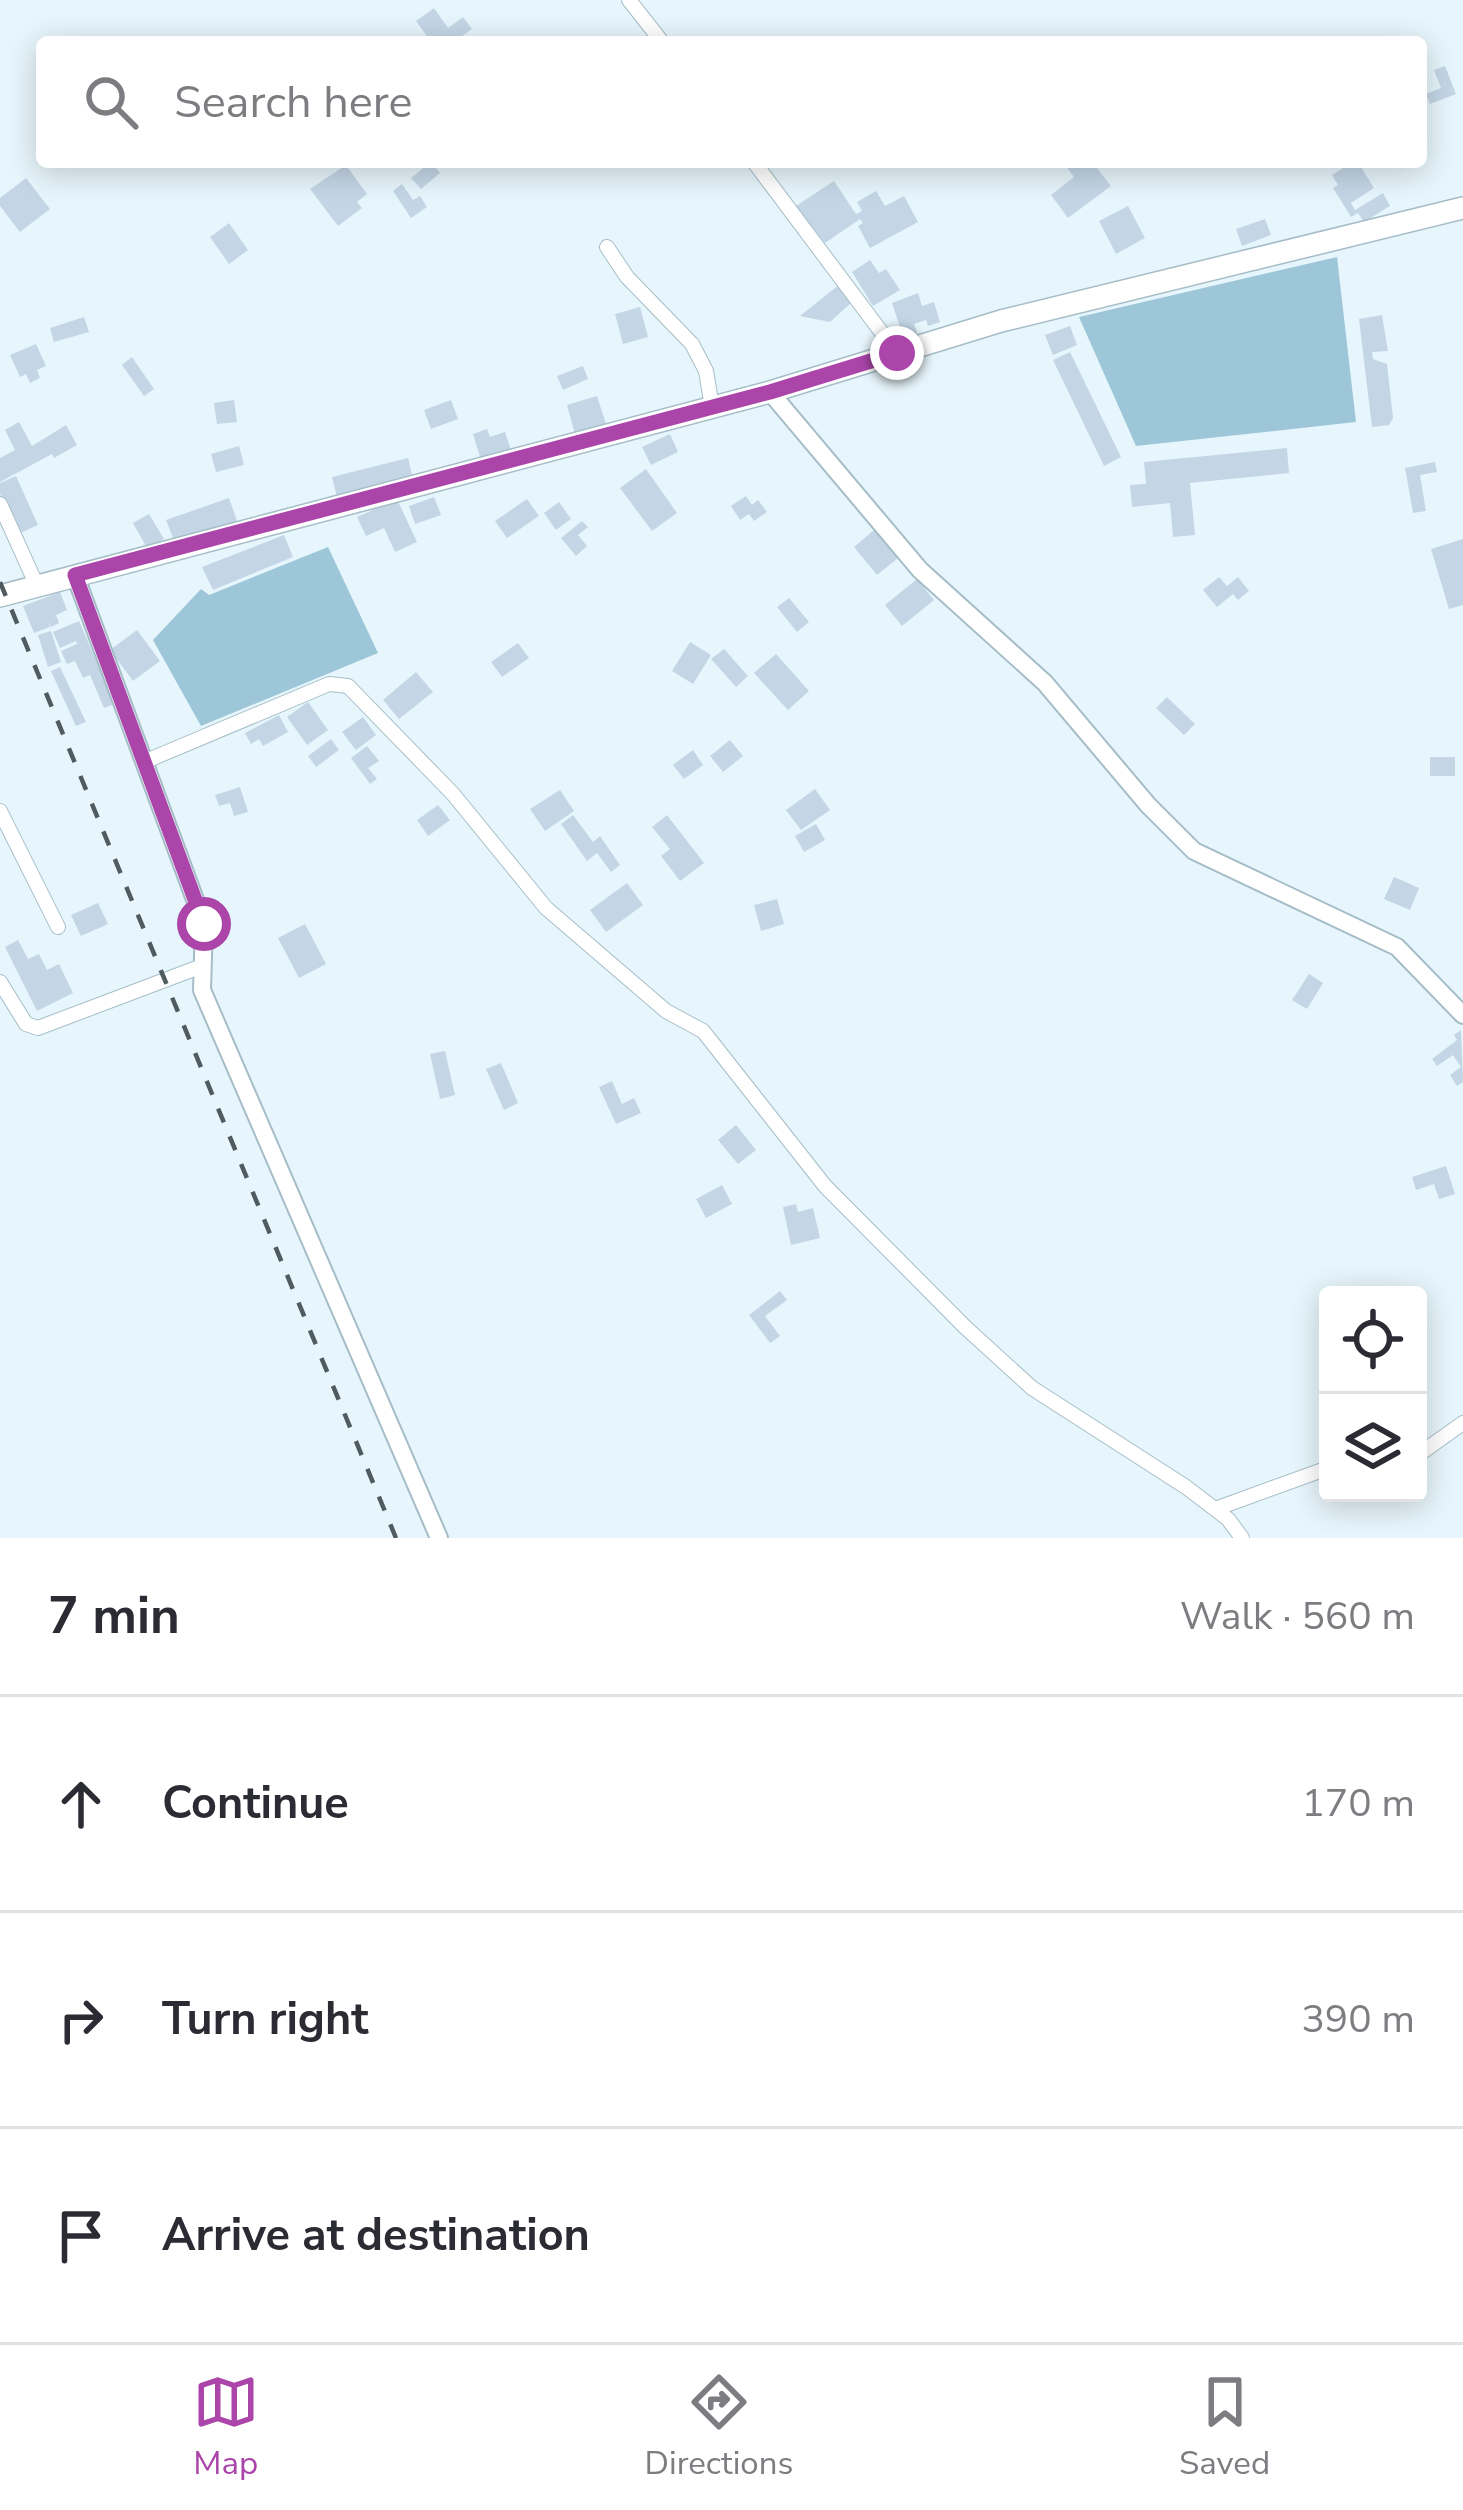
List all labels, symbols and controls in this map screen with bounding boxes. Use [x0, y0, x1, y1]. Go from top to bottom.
search box [36, 36, 1427, 168]
icon: search [78, 69, 144, 135]
text: Search here [174, 72, 413, 133]
route end [870, 326, 924, 380]
route start [177, 897, 231, 951]
map controls [1319, 1286, 1427, 1502]
button: locate [1319, 1286, 1427, 1394]
button: layers [1319, 1394, 1427, 1502]
text: 7 min [48, 1581, 180, 1651]
text: Walk · 560 m [1180, 1590, 1415, 1643]
icon: ahead [48, 1771, 114, 1837]
text: Continue [162, 1773, 349, 1834]
text: 170 m [1301, 1777, 1415, 1830]
icon: right [48, 1987, 114, 2053]
text: Turn right [162, 1989, 369, 2050]
text: 390 m [1301, 1993, 1415, 2046]
icon: arrive [48, 2203, 114, 2269]
text: Arrive at destination [162, 2205, 590, 2266]
tab: Map [193, 2369, 259, 2486]
tab: Directions [645, 2369, 793, 2486]
tab: Saved [1179, 2369, 1270, 2486]

